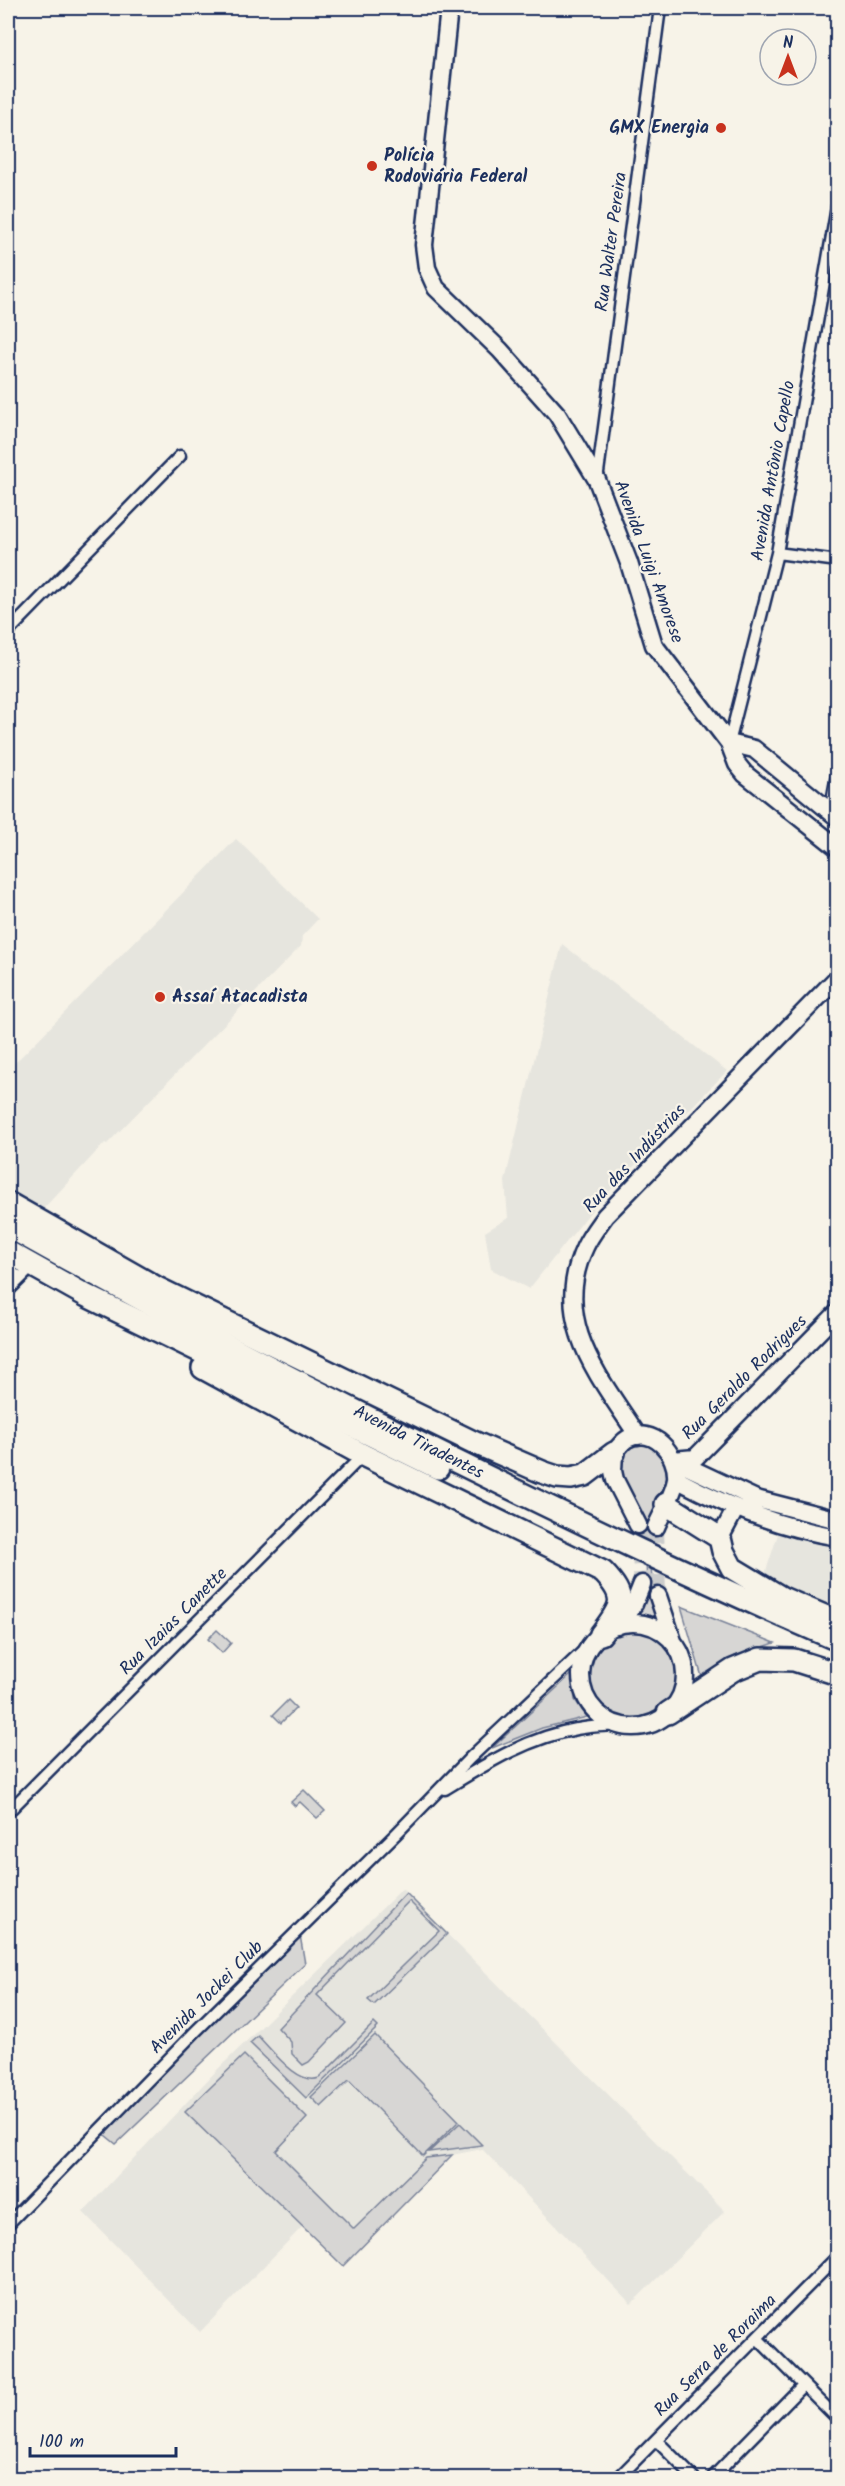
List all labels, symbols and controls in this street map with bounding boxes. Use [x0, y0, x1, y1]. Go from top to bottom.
north arrow [758, 27, 818, 87]
text: N [783, 31, 793, 56]
place label: GMX Energia [609, 114, 709, 143]
marker: GMX Energia [714, 121, 728, 135]
place label: Polícia Rodoviária Federal [384, 142, 528, 192]
marker: Polícia Rodoviária Federal [365, 159, 379, 173]
street label: Rua Walter Pereira [588, 170, 636, 314]
street label: Avenida Antônio Capello [744, 378, 804, 564]
street label: Avenida Luigi Amorese [605, 477, 691, 647]
place label: Assaí Atacadista [172, 983, 308, 1012]
marker: Assaí Atacadista [153, 990, 167, 1004]
street label: Rua das Indústrias [576, 1097, 694, 1220]
street label: Rua Geraldo Rodrigues [675, 1308, 815, 1448]
street label: Avenida Tiradentes [348, 1397, 489, 1488]
street label: Rua Izaias Canette [113, 1561, 235, 1683]
street label: Avenida Jockei Club [143, 1934, 271, 2062]
street label: Rua Serra de Roraima [648, 2288, 784, 2424]
scale bar [30, 2420, 176, 2458]
text: 100 m [39, 2428, 84, 2457]

